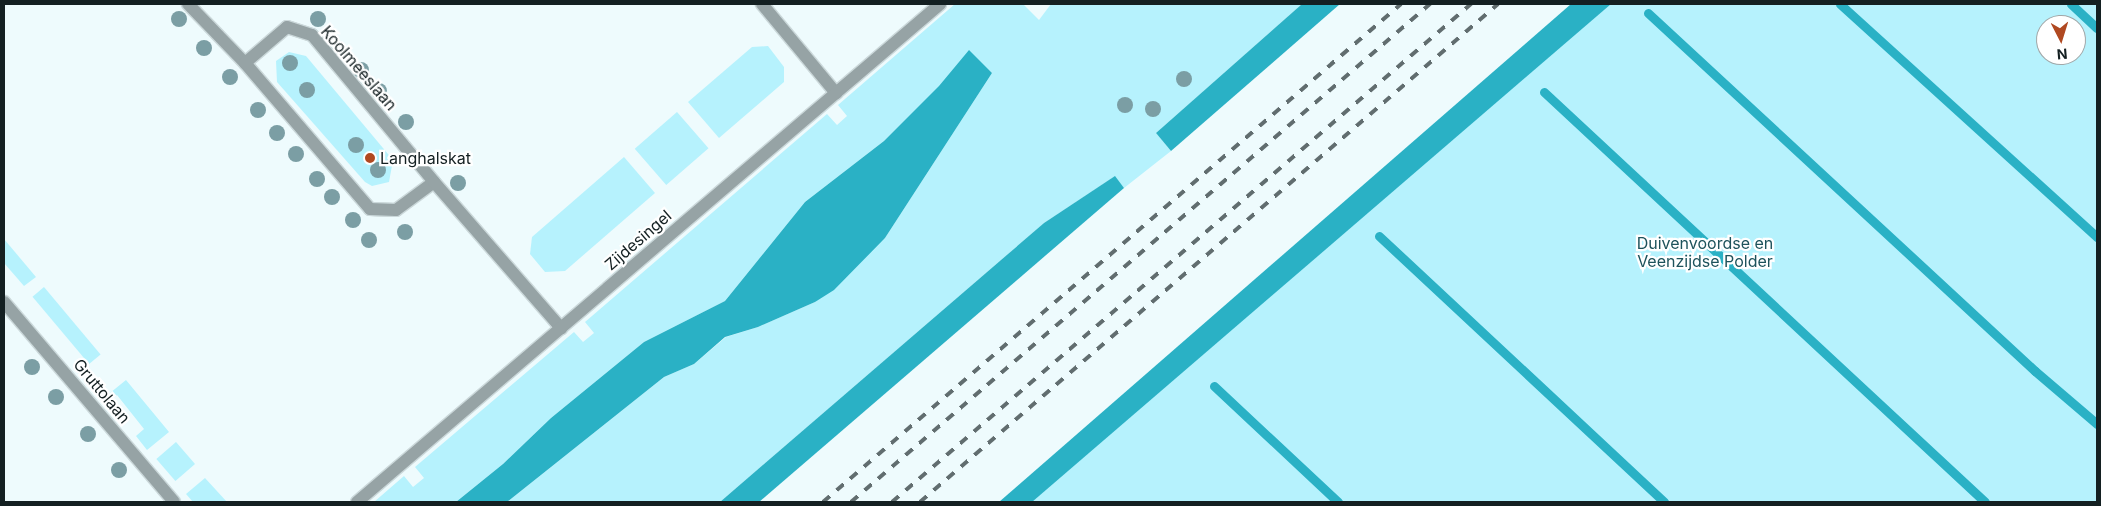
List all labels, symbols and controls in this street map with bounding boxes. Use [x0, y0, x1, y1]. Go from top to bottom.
north arrow [2036, 15, 2086, 65]
street label: Koolmeeslaan [317, 22, 401, 114]
text: N [2056, 46, 2068, 63]
place label: Langhalskat [380, 148, 471, 168]
marker: Langhalskat [364, 152, 376, 164]
street label: Zijdesingel [601, 206, 675, 274]
park label: Duivenvoordse en Veenzijdse Polder [1637, 233, 1773, 271]
street label: Gruttolaan [70, 355, 134, 427]

